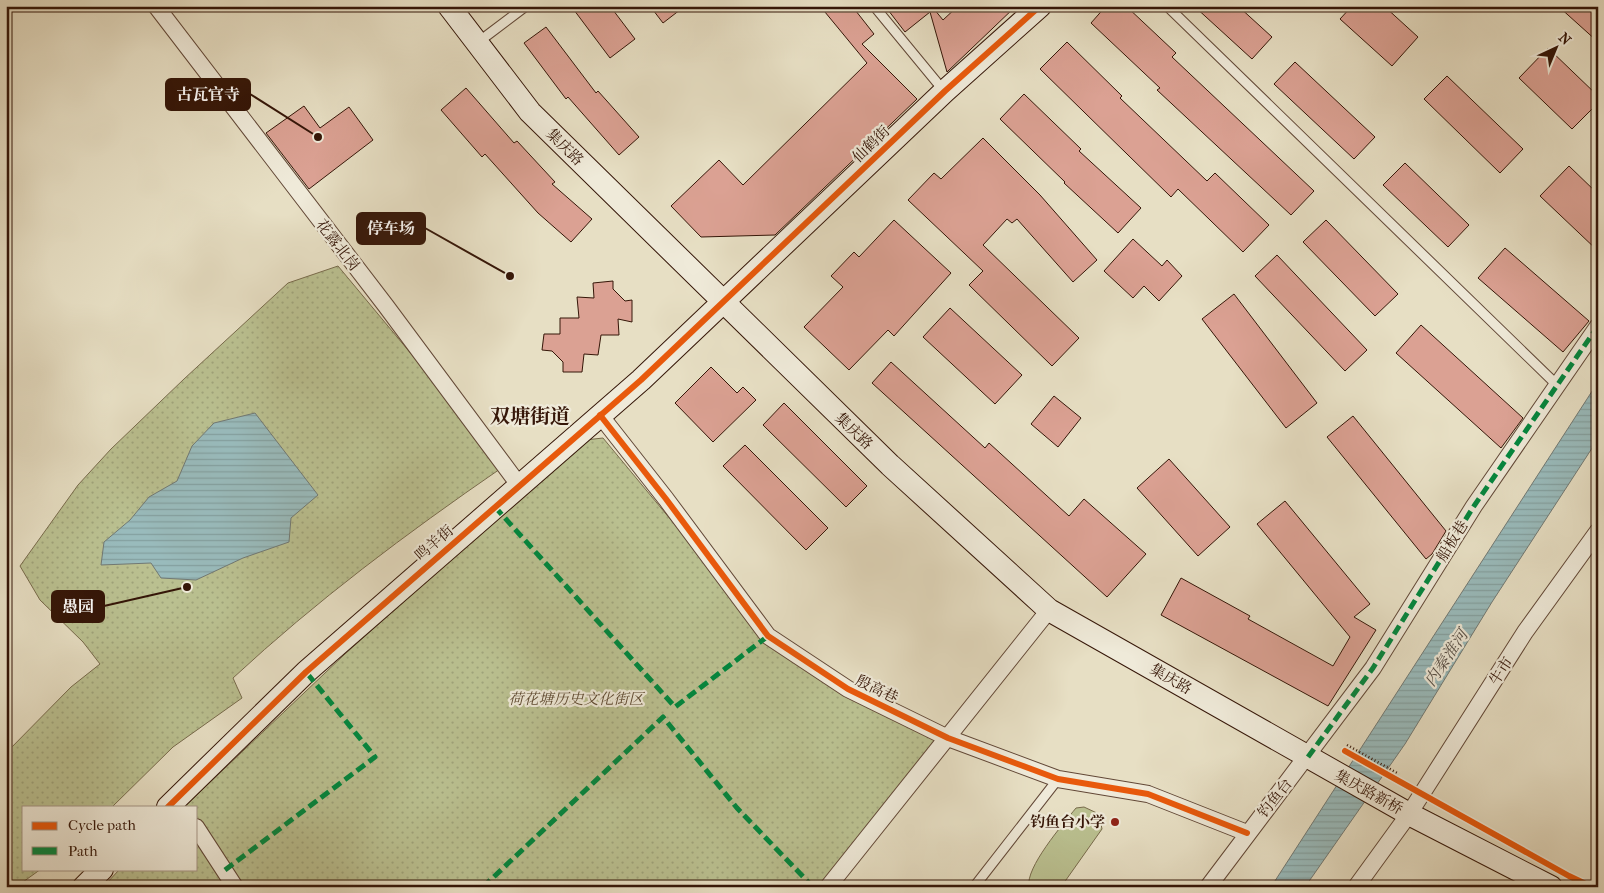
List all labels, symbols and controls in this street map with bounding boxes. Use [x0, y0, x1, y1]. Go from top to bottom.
north arrow [1532, 22, 1582, 72]
text: N [1555, 29, 1575, 49]
callout: 古瓦官寺 [166, 79, 250, 110]
text: 古瓦官寺 [176, 85, 240, 104]
street label: 仙鹤街 [849, 122, 893, 166]
street label: 集庆路 [543, 125, 587, 169]
callout: 停车场 [357, 213, 425, 244]
street label: 花露北岗 [312, 216, 364, 274]
text: 停车场 [367, 219, 415, 238]
district label: 双塘街道 [490, 405, 570, 428]
street label: 集庆路 [832, 409, 876, 453]
street label: 船板巷 [1432, 517, 1472, 565]
street label: 鸣羊街 [411, 521, 457, 565]
callout: 愚园 [52, 591, 104, 622]
text: 愚园 [62, 597, 94, 616]
water label: 内秦淮河 [1420, 624, 1473, 690]
street label: 牛市 [1485, 654, 1517, 688]
street label: 集庆路 [1147, 660, 1195, 698]
street label: 殷高巷 [853, 671, 901, 707]
park label: 荷花塘历史文化街区 [508, 690, 645, 708]
street label: 集庆路新桥 [1332, 766, 1406, 818]
street label: 钓鱼台 [1254, 775, 1296, 821]
legend [22, 806, 198, 870]
place label: 钓鱼台小学 [1030, 813, 1105, 831]
text: Cycle path [68, 816, 136, 834]
marker: 钓鱼台小学 [1109, 816, 1121, 828]
text: Path [68, 842, 98, 860]

